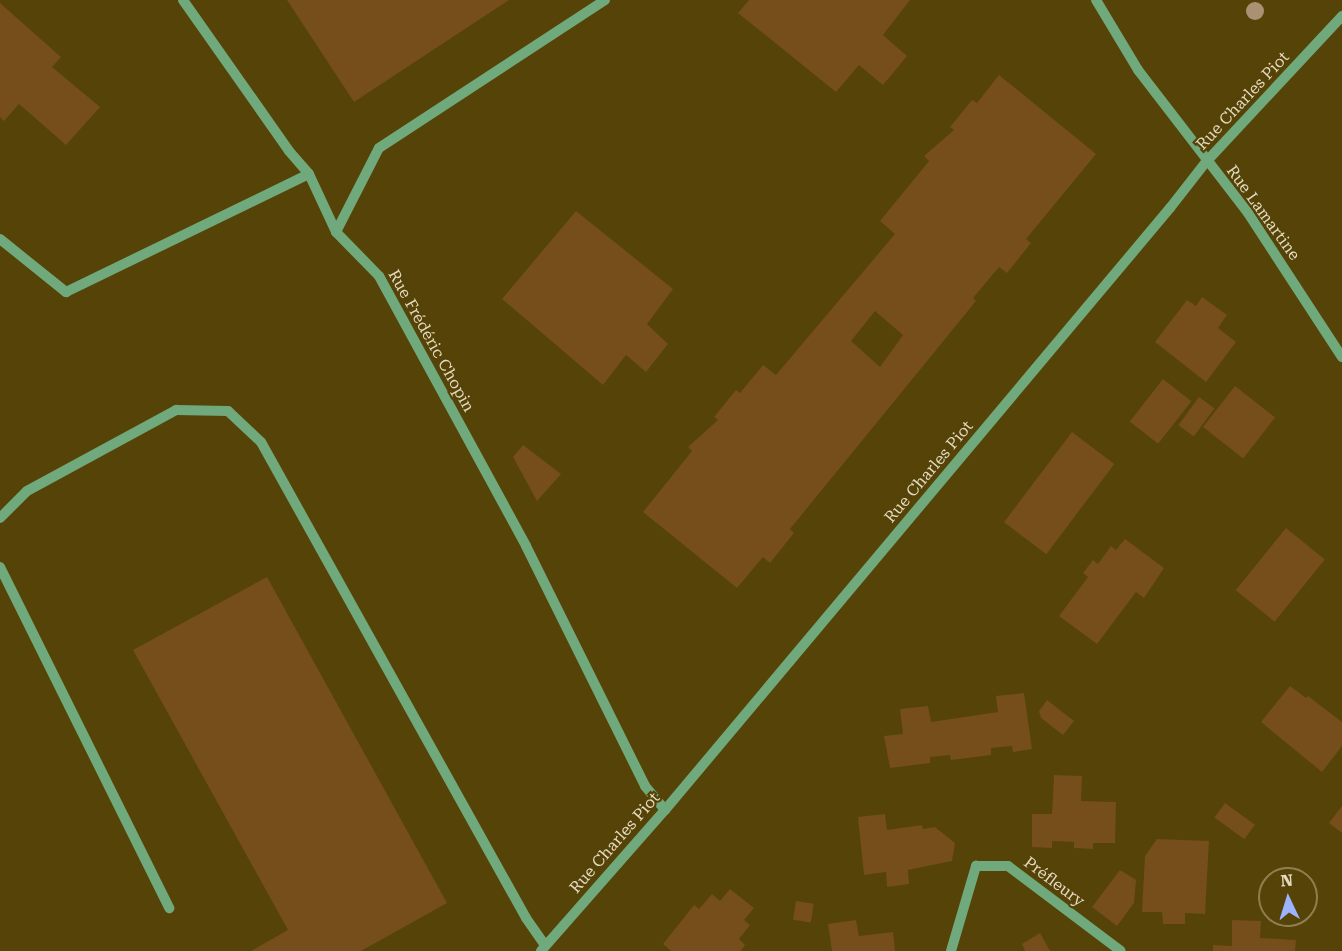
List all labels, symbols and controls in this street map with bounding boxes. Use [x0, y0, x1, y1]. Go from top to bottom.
street label: Rue Charles Piot [1193, 48, 1293, 154]
street label: Rue Lamartine [1222, 162, 1304, 264]
street label: Rue Frédéric Chopin [384, 267, 478, 415]
street label: Rue Charles Piot [881, 417, 977, 527]
street label: Rue Charles Piot [566, 789, 664, 897]
street label: Préfleury [1020, 853, 1088, 911]
north arrow [1258, 867, 1318, 927]
text: N [1280, 871, 1294, 890]

